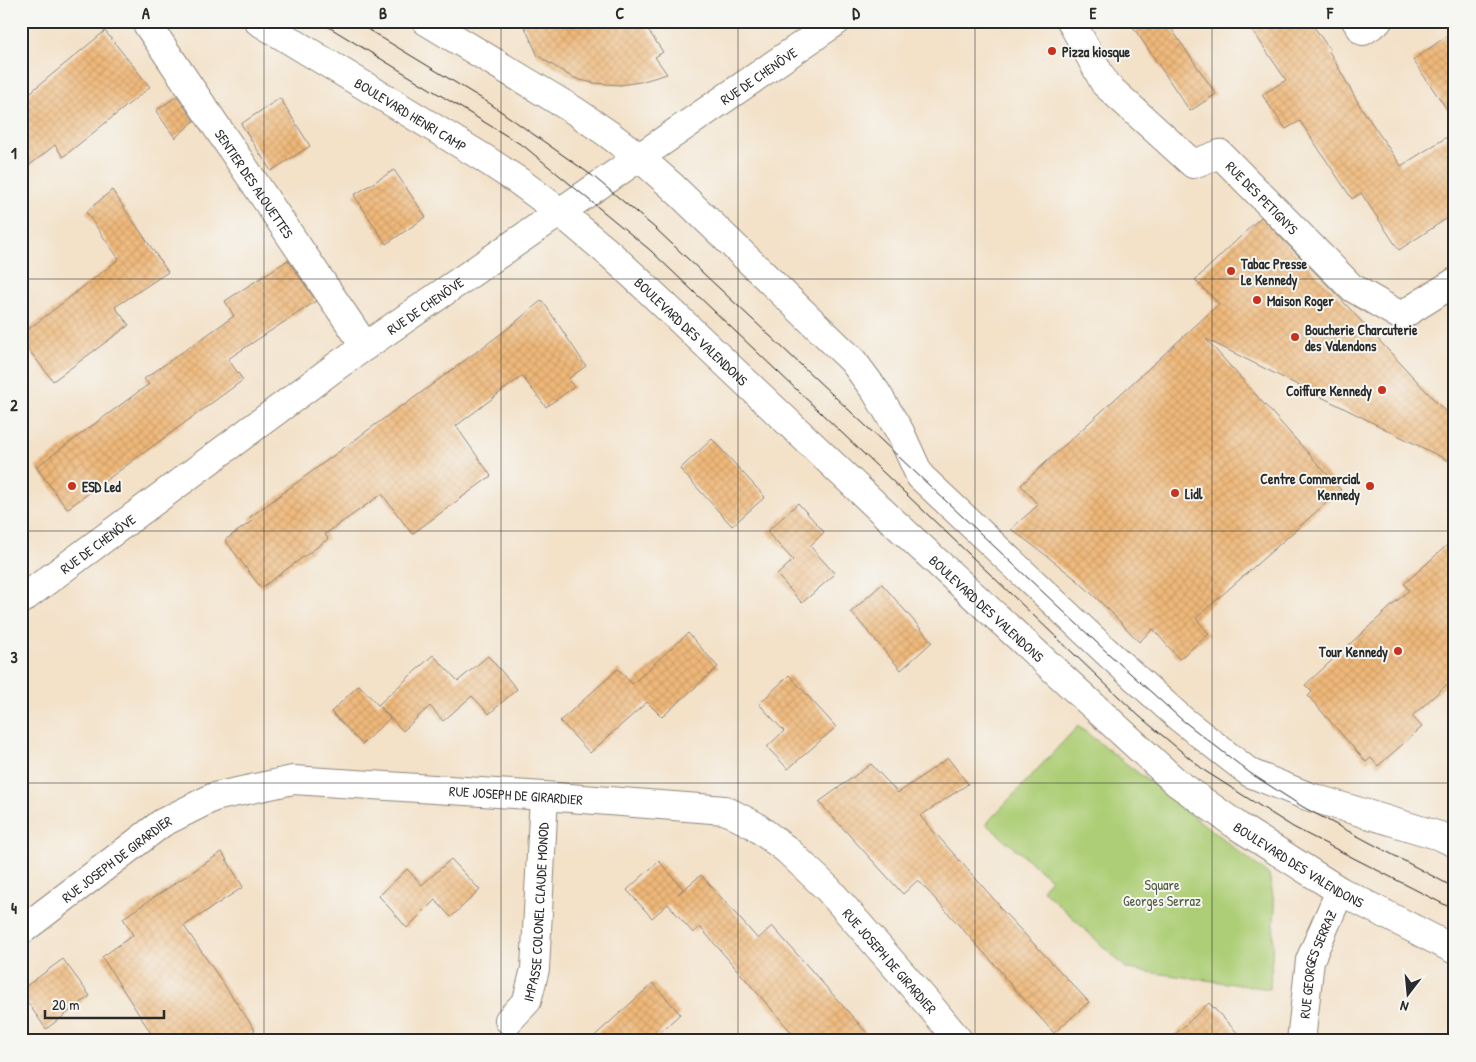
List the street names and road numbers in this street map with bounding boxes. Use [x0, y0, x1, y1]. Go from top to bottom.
street label: RUE DE CHENÔVE [716, 42, 800, 108]
street label: BOULEVARD HENRI CAMP [351, 73, 471, 155]
street label: SENTIER DES ALOUETTES [211, 125, 299, 242]
street label: RUE DES PETIGNYS [1222, 156, 1303, 238]
street label: RUE DE CHENÔVE [383, 272, 467, 338]
street label: BOULEVARD DES VALENDONS [631, 273, 753, 390]
street label: RUE DE CHENÔVE [56, 509, 139, 578]
street label: BOULEVARD DES VALENDONS [926, 550, 1049, 666]
street label: RUE JOSEPH DE GIRARDIER [449, 780, 583, 808]
street label: RUE JOSEPH DE GIRARDIER [57, 810, 175, 906]
street label: BOULEVARD DES VALENDONS [1230, 817, 1368, 912]
street label: IMPASSE COLONEL CLAUDE MONOD [518, 822, 552, 1003]
street label: RUE JOSEPH DE GIRARDIER [839, 904, 941, 1017]
street label: RUE GEORGES SERRAZ [1294, 907, 1340, 1019]

